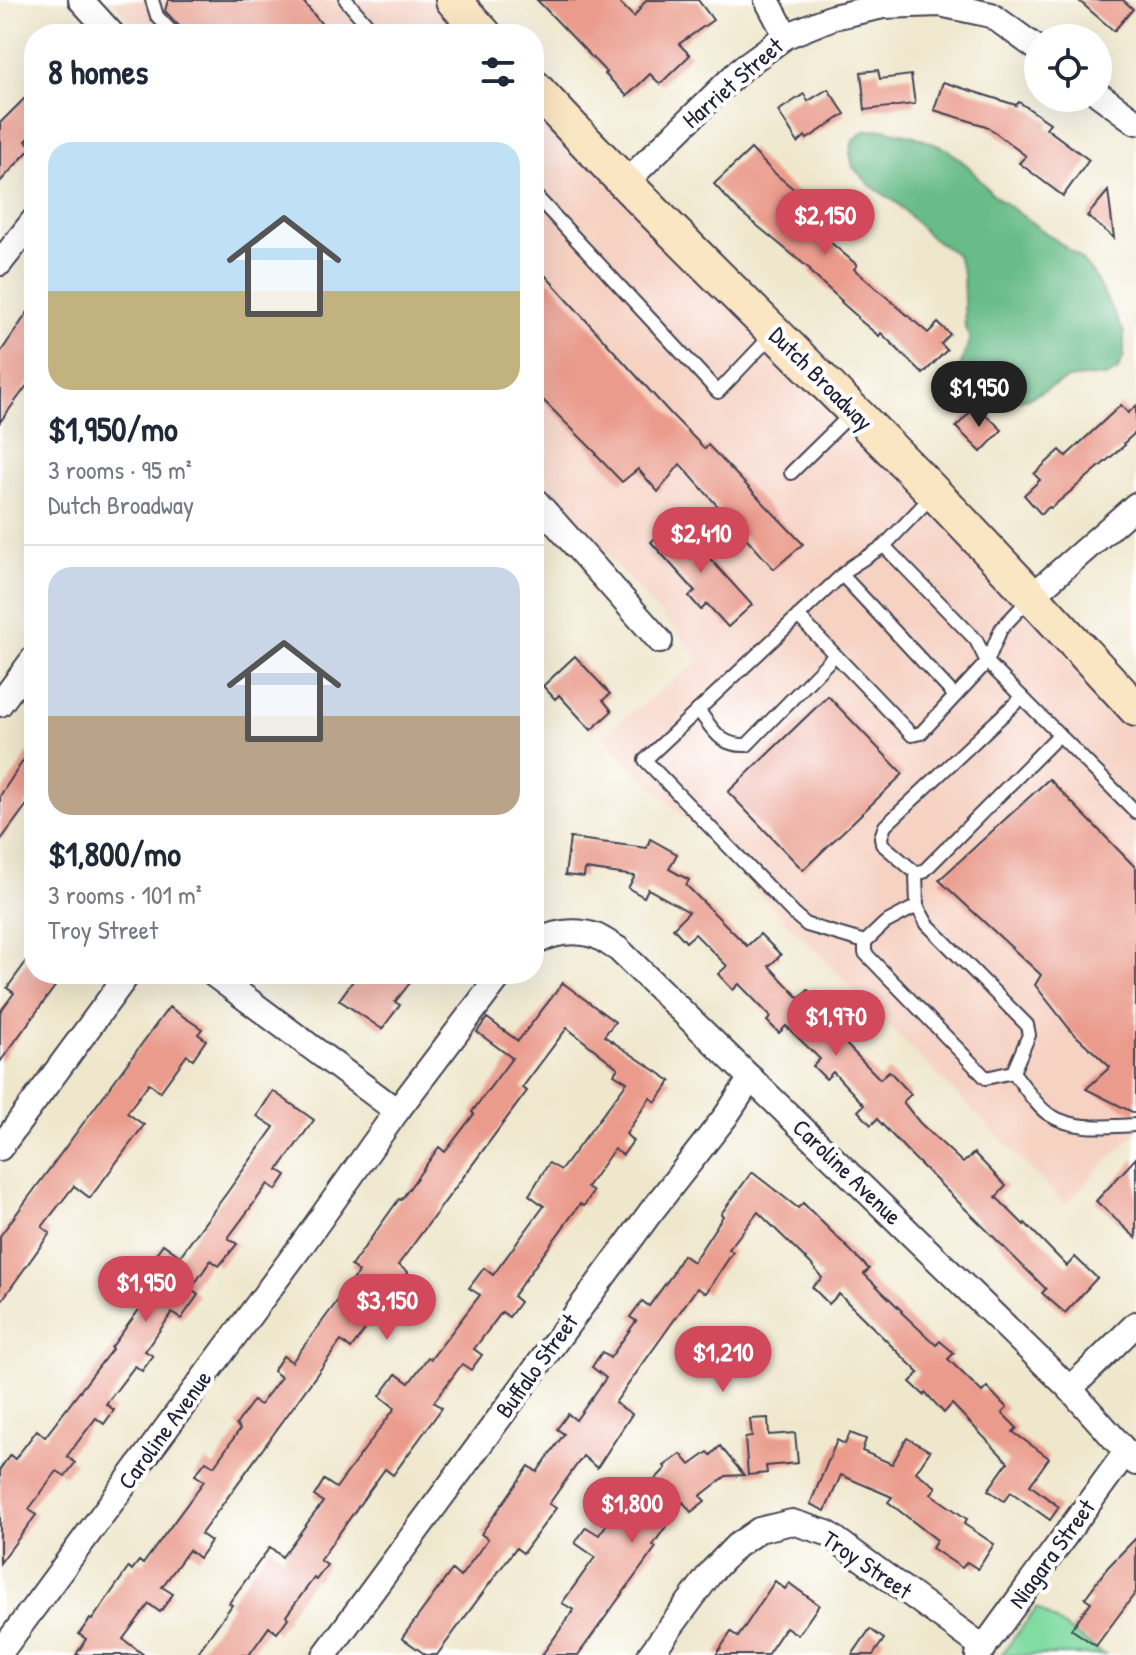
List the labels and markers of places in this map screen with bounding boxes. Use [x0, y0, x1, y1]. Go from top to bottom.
pin: $2,150 [760, 189, 890, 257]
pin: $1,950 [914, 361, 1044, 429]
pin: $2,410 [636, 507, 766, 575]
pin: $1,970 [771, 990, 901, 1058]
pin: $1,950 [81, 1256, 211, 1324]
pin: $3,150 [322, 1274, 452, 1342]
pin: $1,210 [658, 1326, 788, 1394]
pin: $1,800 [567, 1477, 697, 1545]

